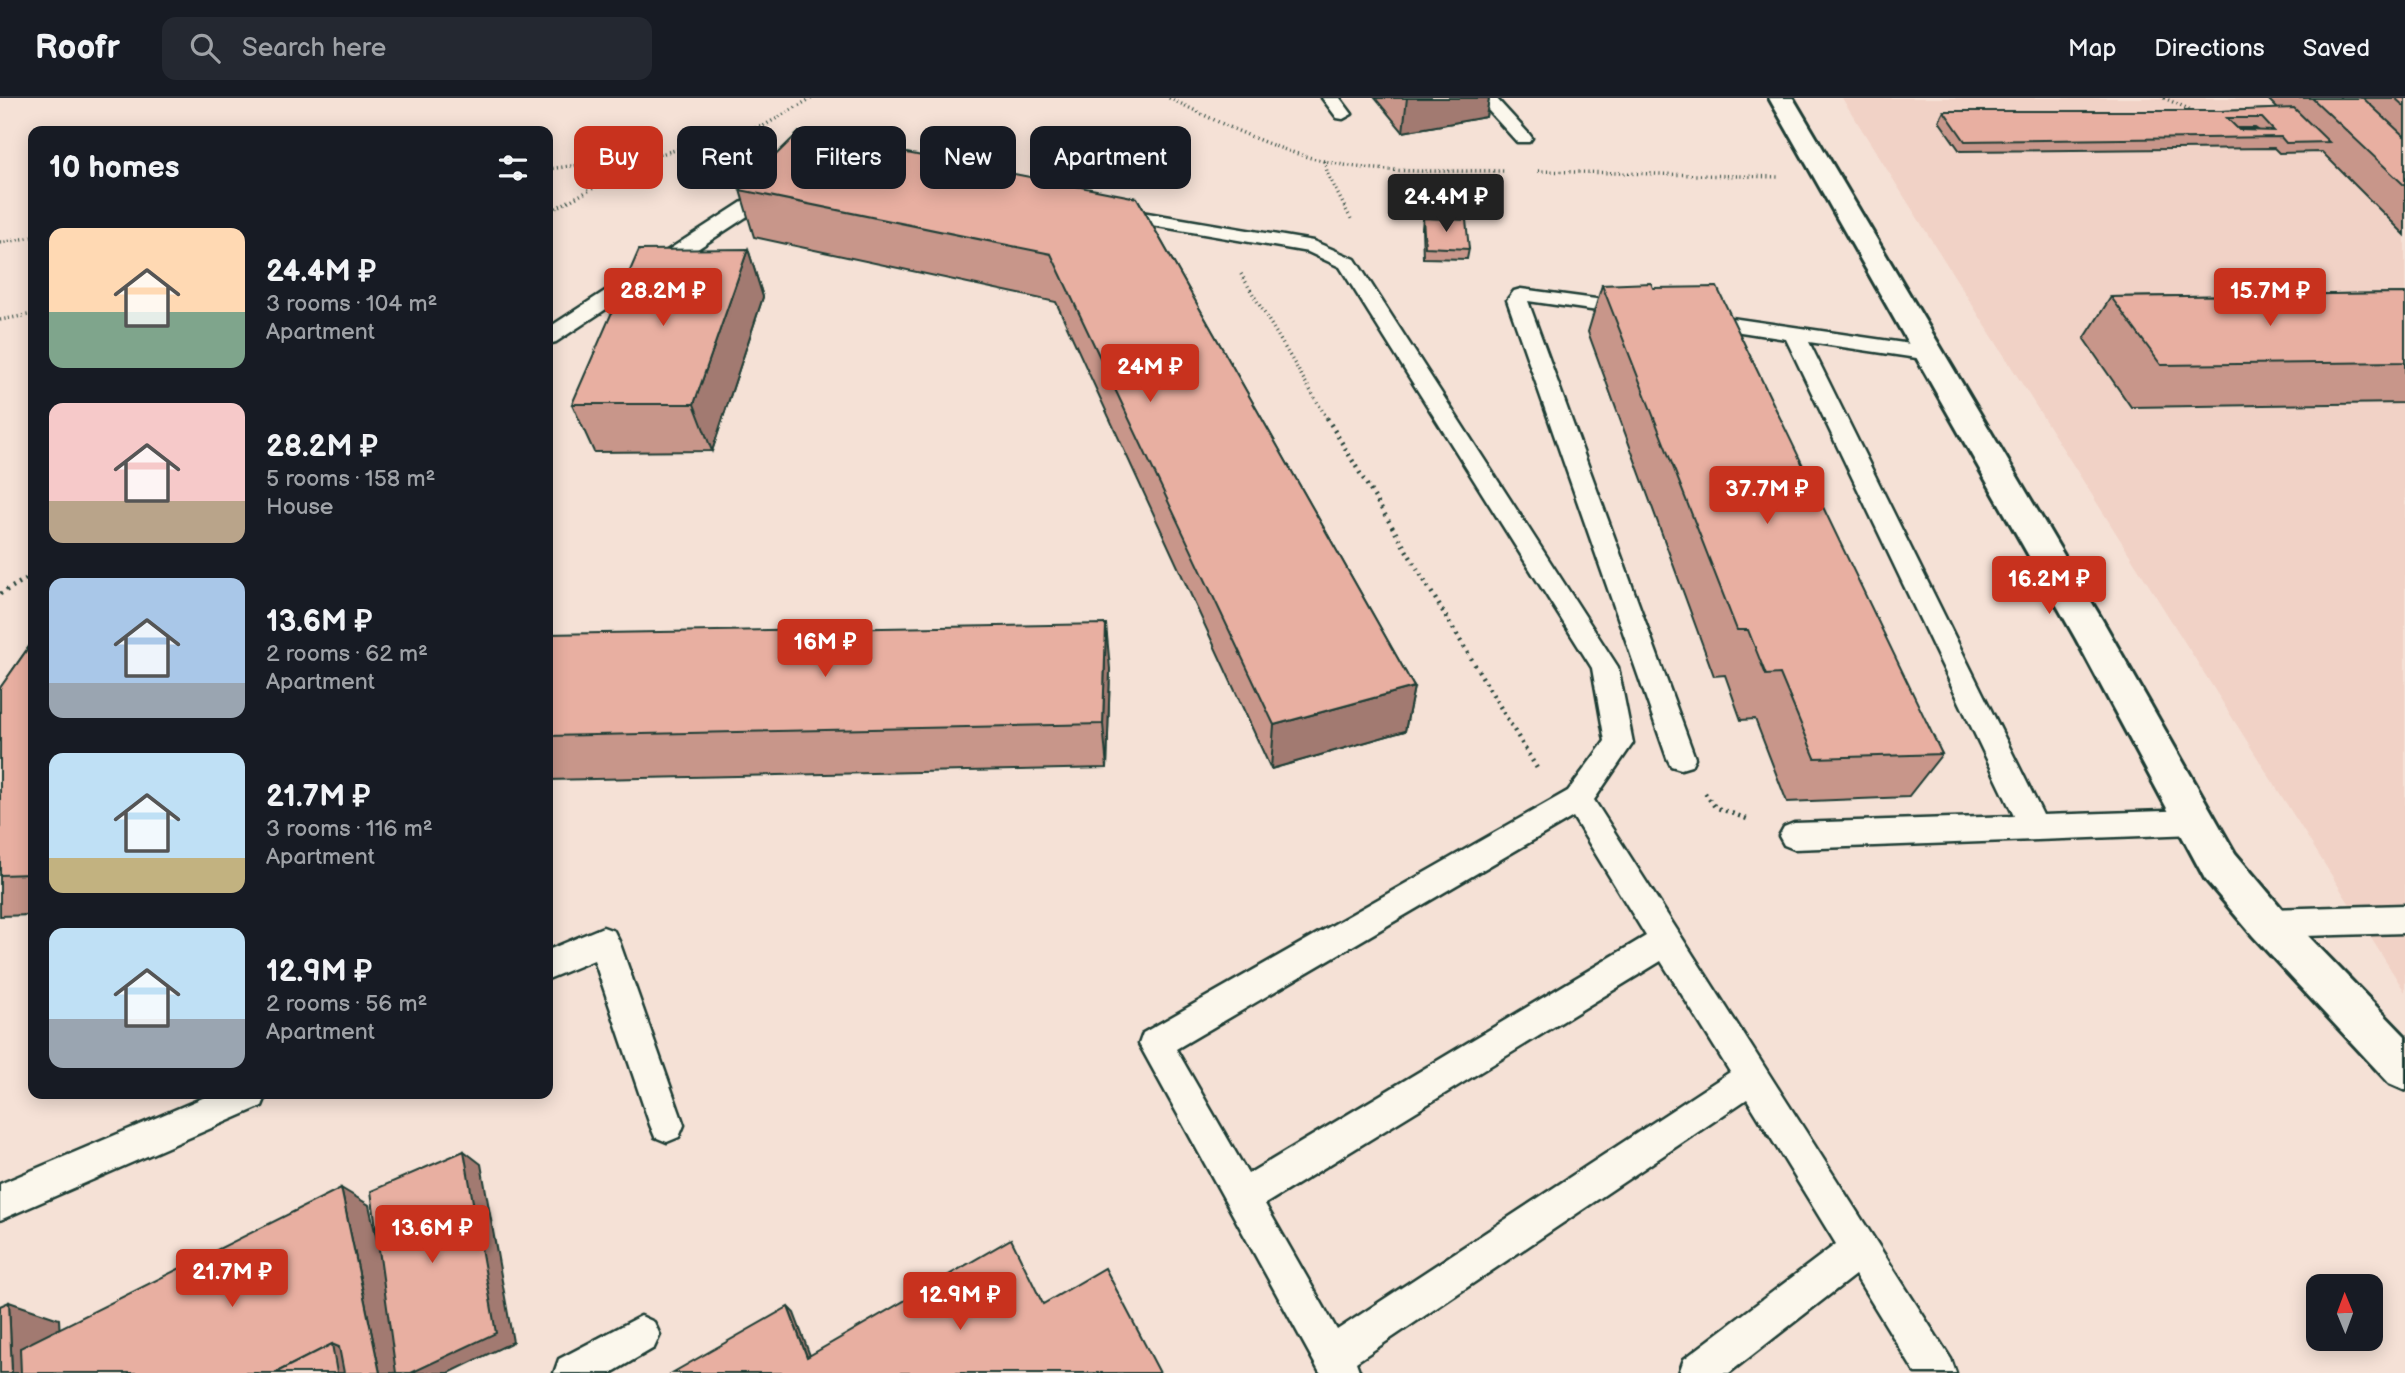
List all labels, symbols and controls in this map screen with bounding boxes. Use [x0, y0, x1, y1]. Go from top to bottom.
search box [162, 17, 652, 80]
text: Roofr [35, 28, 120, 68]
icon: search [186, 29, 224, 67]
text: Search here [242, 33, 386, 64]
text: Map [2068, 34, 2116, 63]
text: Directions [2154, 34, 2265, 63]
text: Saved [2303, 34, 2370, 63]
chip: Buy [574, 126, 663, 189]
chip: Rent [677, 126, 777, 189]
chip: Filters [791, 126, 906, 189]
chip: New [920, 126, 1016, 189]
chip: Apartment [1030, 126, 1191, 189]
icon: filters [494, 149, 532, 187]
text: 10 homes [49, 150, 180, 186]
pin: 24.4M ₽ [1381, 174, 1511, 234]
text: 24.4M ₽ [1404, 183, 1488, 211]
text: 24.4M ₽ [266, 254, 376, 290]
icon: home [105, 256, 189, 340]
pin: 28.2M ₽ [598, 268, 728, 328]
pin: 15.7M ₽ [2205, 268, 2335, 328]
text: 28.2M ₽ [620, 277, 706, 305]
text: 15.7M ₽ [2230, 277, 2310, 305]
text: 3 rooms · 104 m² [266, 290, 437, 318]
text: Apartment [266, 318, 375, 346]
pin: 24M ₽ [1101, 344, 1199, 404]
text: 24M ₽ [1117, 353, 1183, 381]
text: 28.2M ₽ [266, 429, 378, 465]
icon: home [105, 431, 189, 515]
text: 5 rooms · 158 m² [266, 465, 435, 493]
pin: 37.7M ₽ [1702, 466, 1832, 526]
text: 37.7M ₽ [1725, 475, 1809, 503]
text: House [266, 493, 333, 521]
pin: 16.2M ₽ [1984, 556, 2114, 616]
text: 16.2M ₽ [2008, 565, 2090, 593]
text: 13.6M ₽ [266, 604, 372, 640]
icon: home [105, 606, 189, 690]
pin: 16M ₽ [776, 620, 874, 679]
text: 16M ₽ [793, 628, 857, 656]
text: 2 rooms · 62 m² [266, 640, 428, 668]
text: Apartment [266, 668, 375, 696]
text: 21.7M ₽ [266, 779, 371, 815]
icon: home [105, 781, 189, 865]
text: 3 rooms · 116 m² [266, 815, 433, 843]
text: Apartment [266, 843, 375, 871]
text: 12.9M ₽ [266, 954, 372, 990]
icon: home [105, 956, 189, 1040]
text: 2 rooms · 56 m² [266, 990, 428, 1018]
text: Apartment [266, 1018, 375, 1046]
pin: 13.6M ₽ [367, 1206, 497, 1265]
text: 13.6M ₽ [391, 1214, 473, 1242]
pin: 21.7M ₽ [167, 1250, 297, 1309]
text: 21.7M ₽ [192, 1258, 272, 1286]
pin: 12.9M ₽ [895, 1272, 1025, 1332]
north arrow [2306, 1274, 2384, 1351]
map controls [2306, 1274, 2383, 1351]
text: 12.9M ₽ [919, 1281, 1001, 1309]

